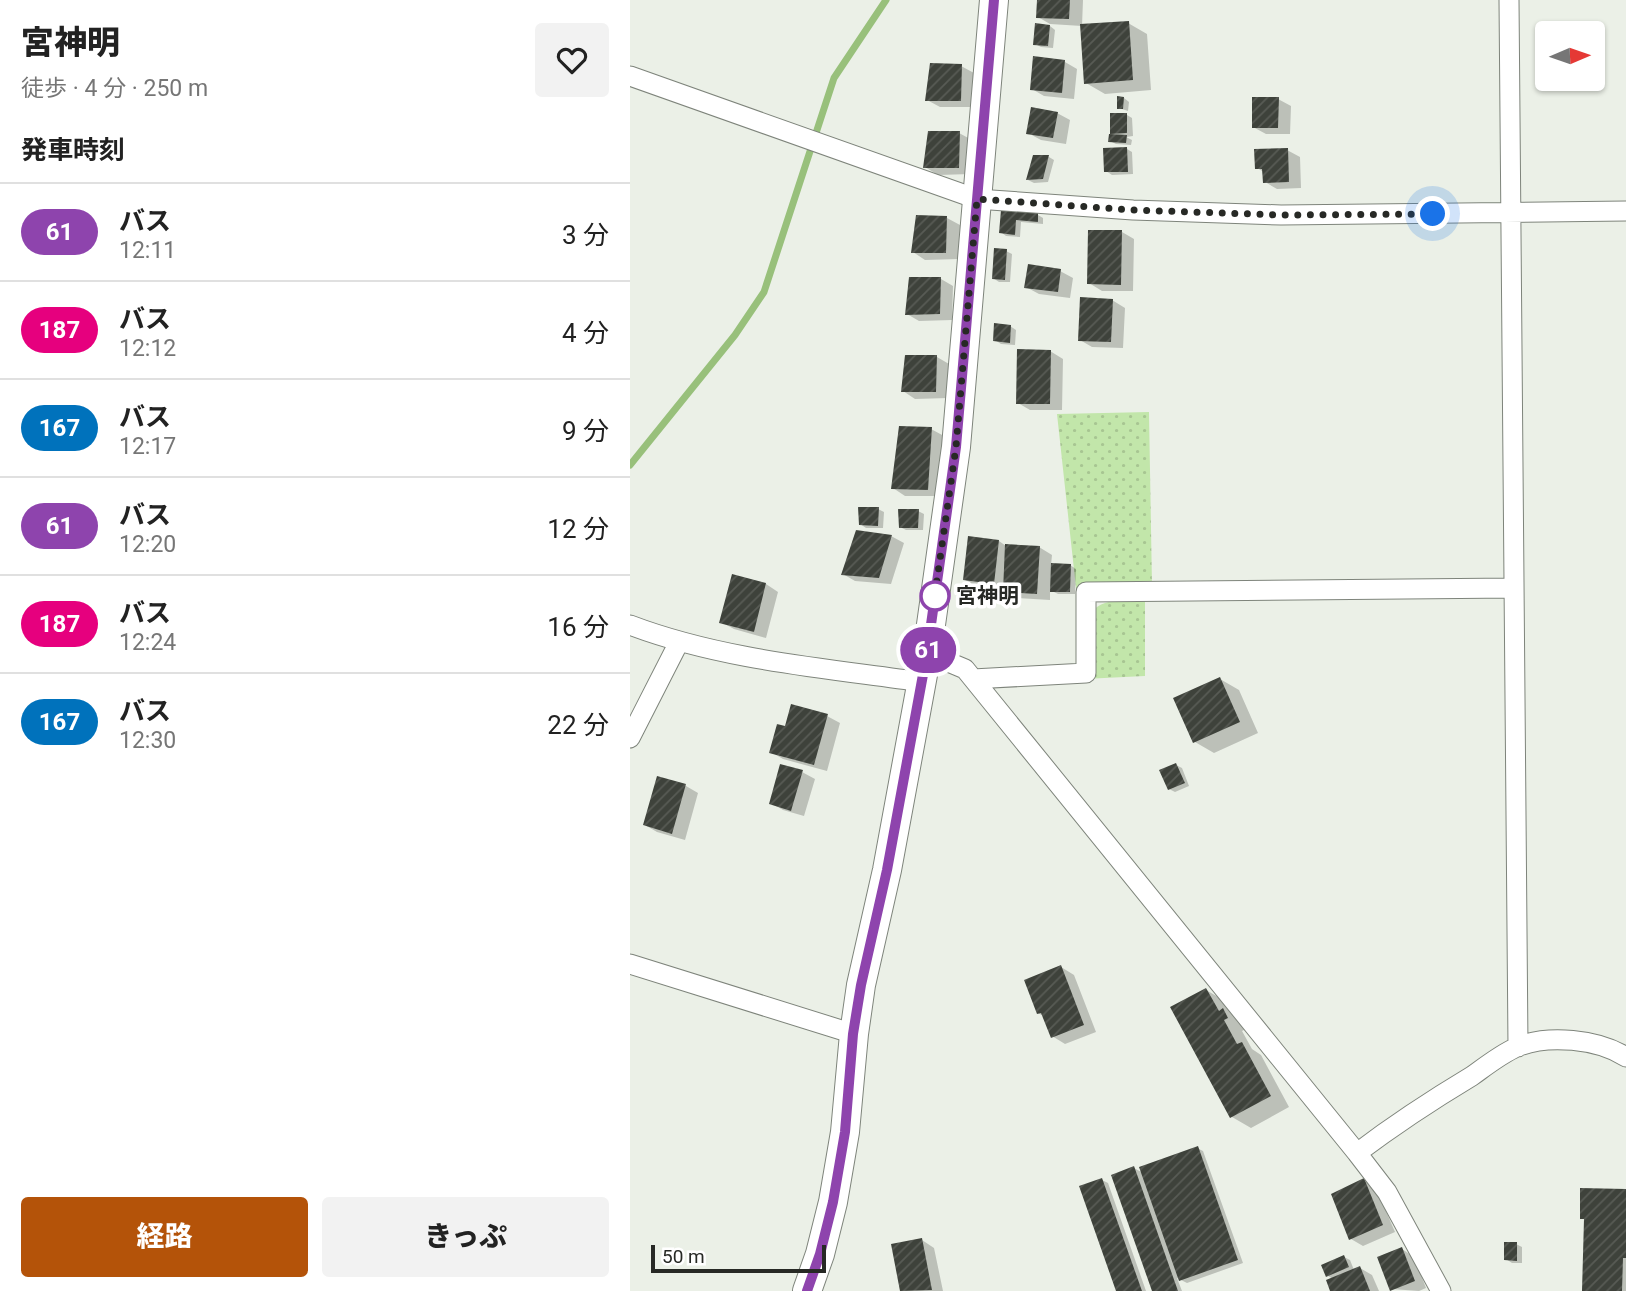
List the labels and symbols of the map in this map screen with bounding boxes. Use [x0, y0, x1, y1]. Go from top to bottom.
north arrow [1535, 21, 1605, 91]
your location [1415, 196, 1450, 231]
marker: 宮神明 [920, 581, 950, 611]
place label: 宮神明 [956, 584, 1019, 608]
line badge: 61 [896, 627, 960, 673]
scale bar [651, 1242, 826, 1274]

